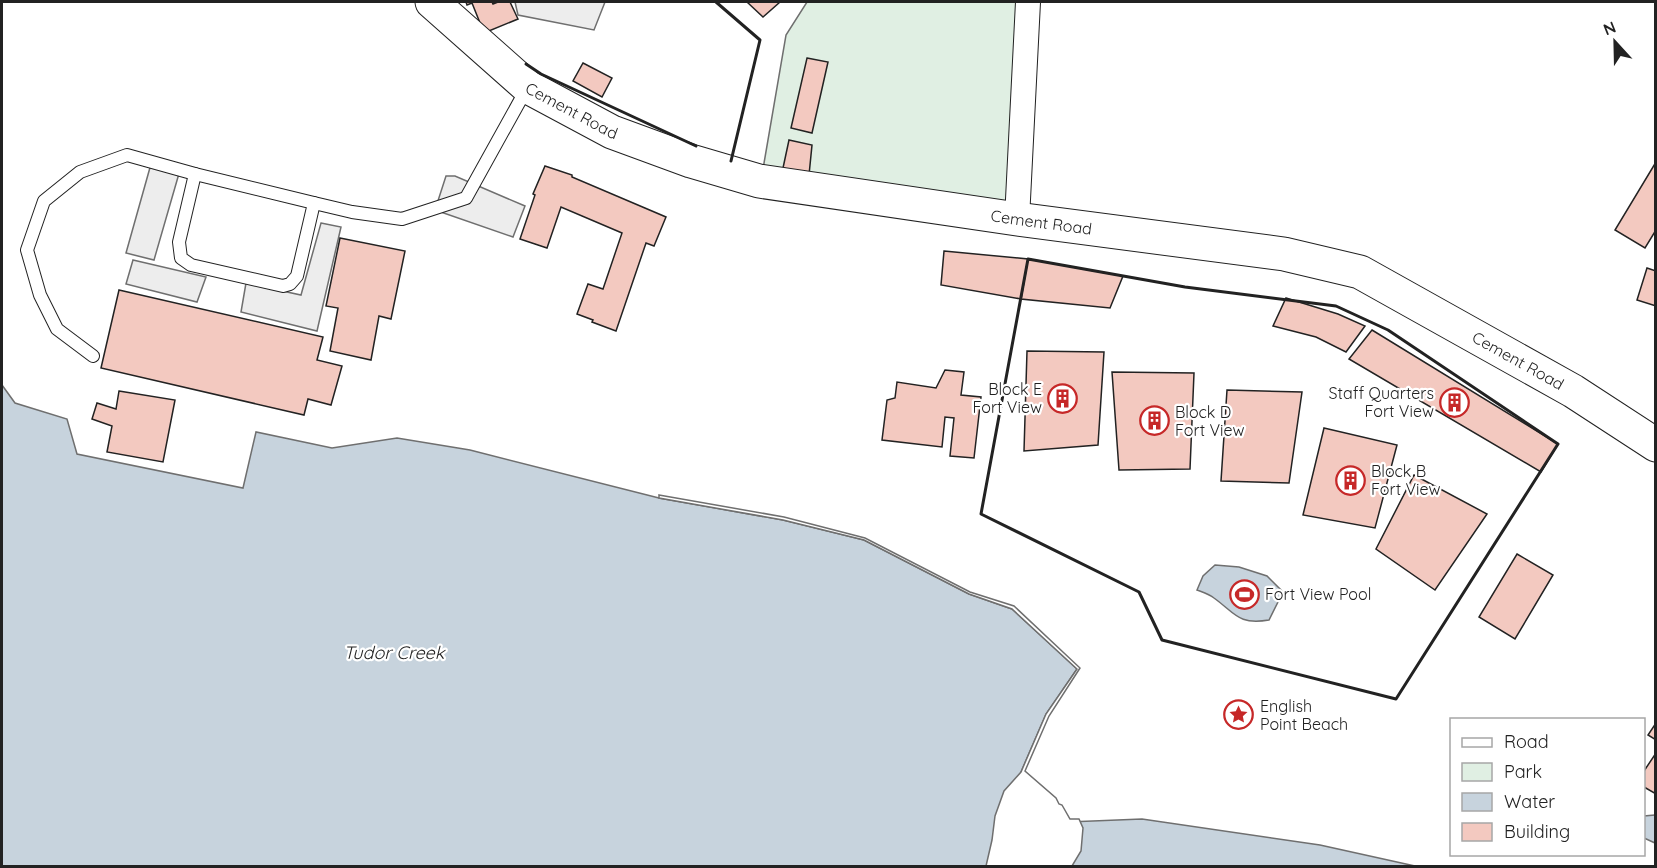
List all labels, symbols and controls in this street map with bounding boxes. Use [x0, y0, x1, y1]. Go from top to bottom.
north arrow [1585, 12, 1645, 72]
text: N [1600, 17, 1619, 40]
street label: Cement Road [522, 78, 621, 143]
street label: Cement Road [990, 205, 1093, 239]
street label: Cement Road [1469, 327, 1568, 394]
place label: Block E Fort View [972, 379, 1042, 417]
building icon: Block E Fort View [1047, 382, 1079, 414]
place label: Staff Quarters Fort View [1329, 383, 1434, 421]
building icon: Staff Quarters Fort View [1439, 386, 1471, 418]
place label: Block D Fort View [1175, 402, 1245, 440]
building icon: Block D Fort View [1138, 405, 1170, 437]
place label: Block B Fort View [1371, 461, 1441, 499]
building icon: Block B Fort View [1334, 464, 1366, 496]
sports icon: Fort View Pool [1228, 578, 1260, 610]
place label: Fort View Pool [1265, 584, 1371, 604]
water label: Tudor Creek [344, 641, 446, 664]
place label: English Point Beach [1260, 696, 1348, 734]
place icon: English Point Beach [1223, 699, 1255, 731]
legend [1450, 718, 1645, 856]
text: Road [1504, 730, 1549, 753]
text: Park [1504, 760, 1542, 783]
text: Water [1504, 790, 1555, 813]
text: Building [1504, 820, 1570, 843]

